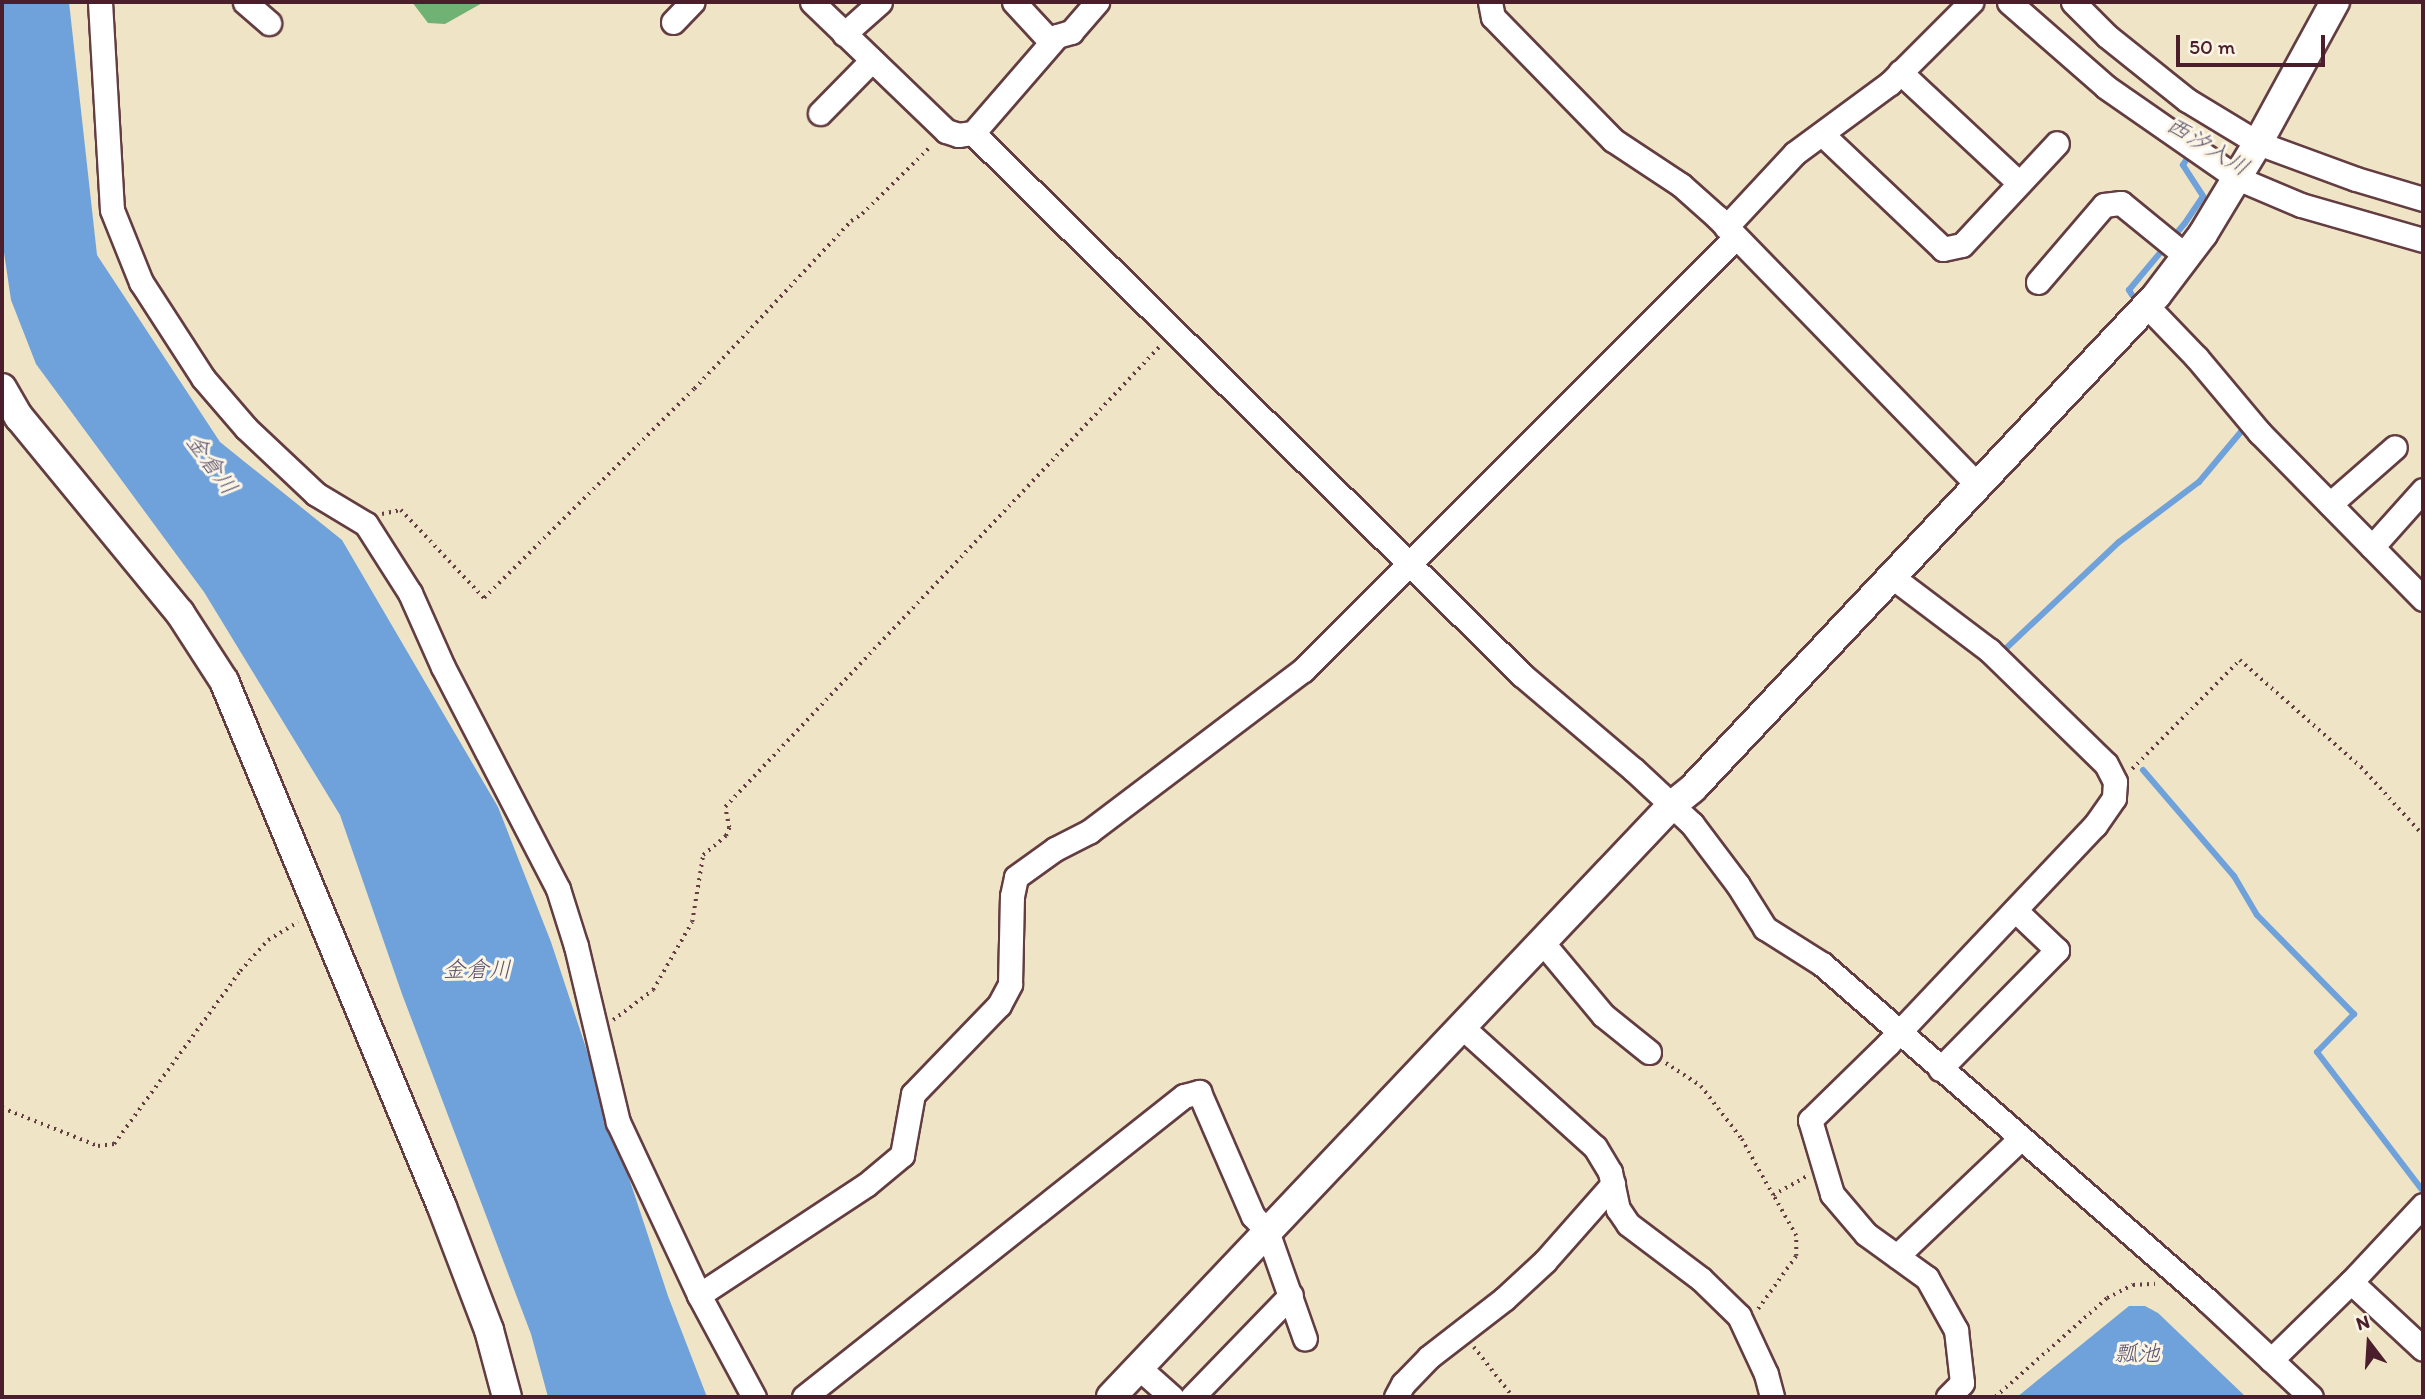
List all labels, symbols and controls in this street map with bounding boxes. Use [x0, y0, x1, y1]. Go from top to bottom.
scale bar [2180, 21, 2329, 65]
text: 50 m [2189, 34, 2235, 59]
water label: 西汐入川 [2161, 110, 2255, 182]
water label: 金倉川 [181, 428, 243, 500]
water label: 金倉川 [443, 955, 511, 983]
north arrow [2334, 1308, 2404, 1378]
text: N [2353, 1310, 2372, 1335]
water label: 瓢池 [2114, 1339, 2160, 1367]

